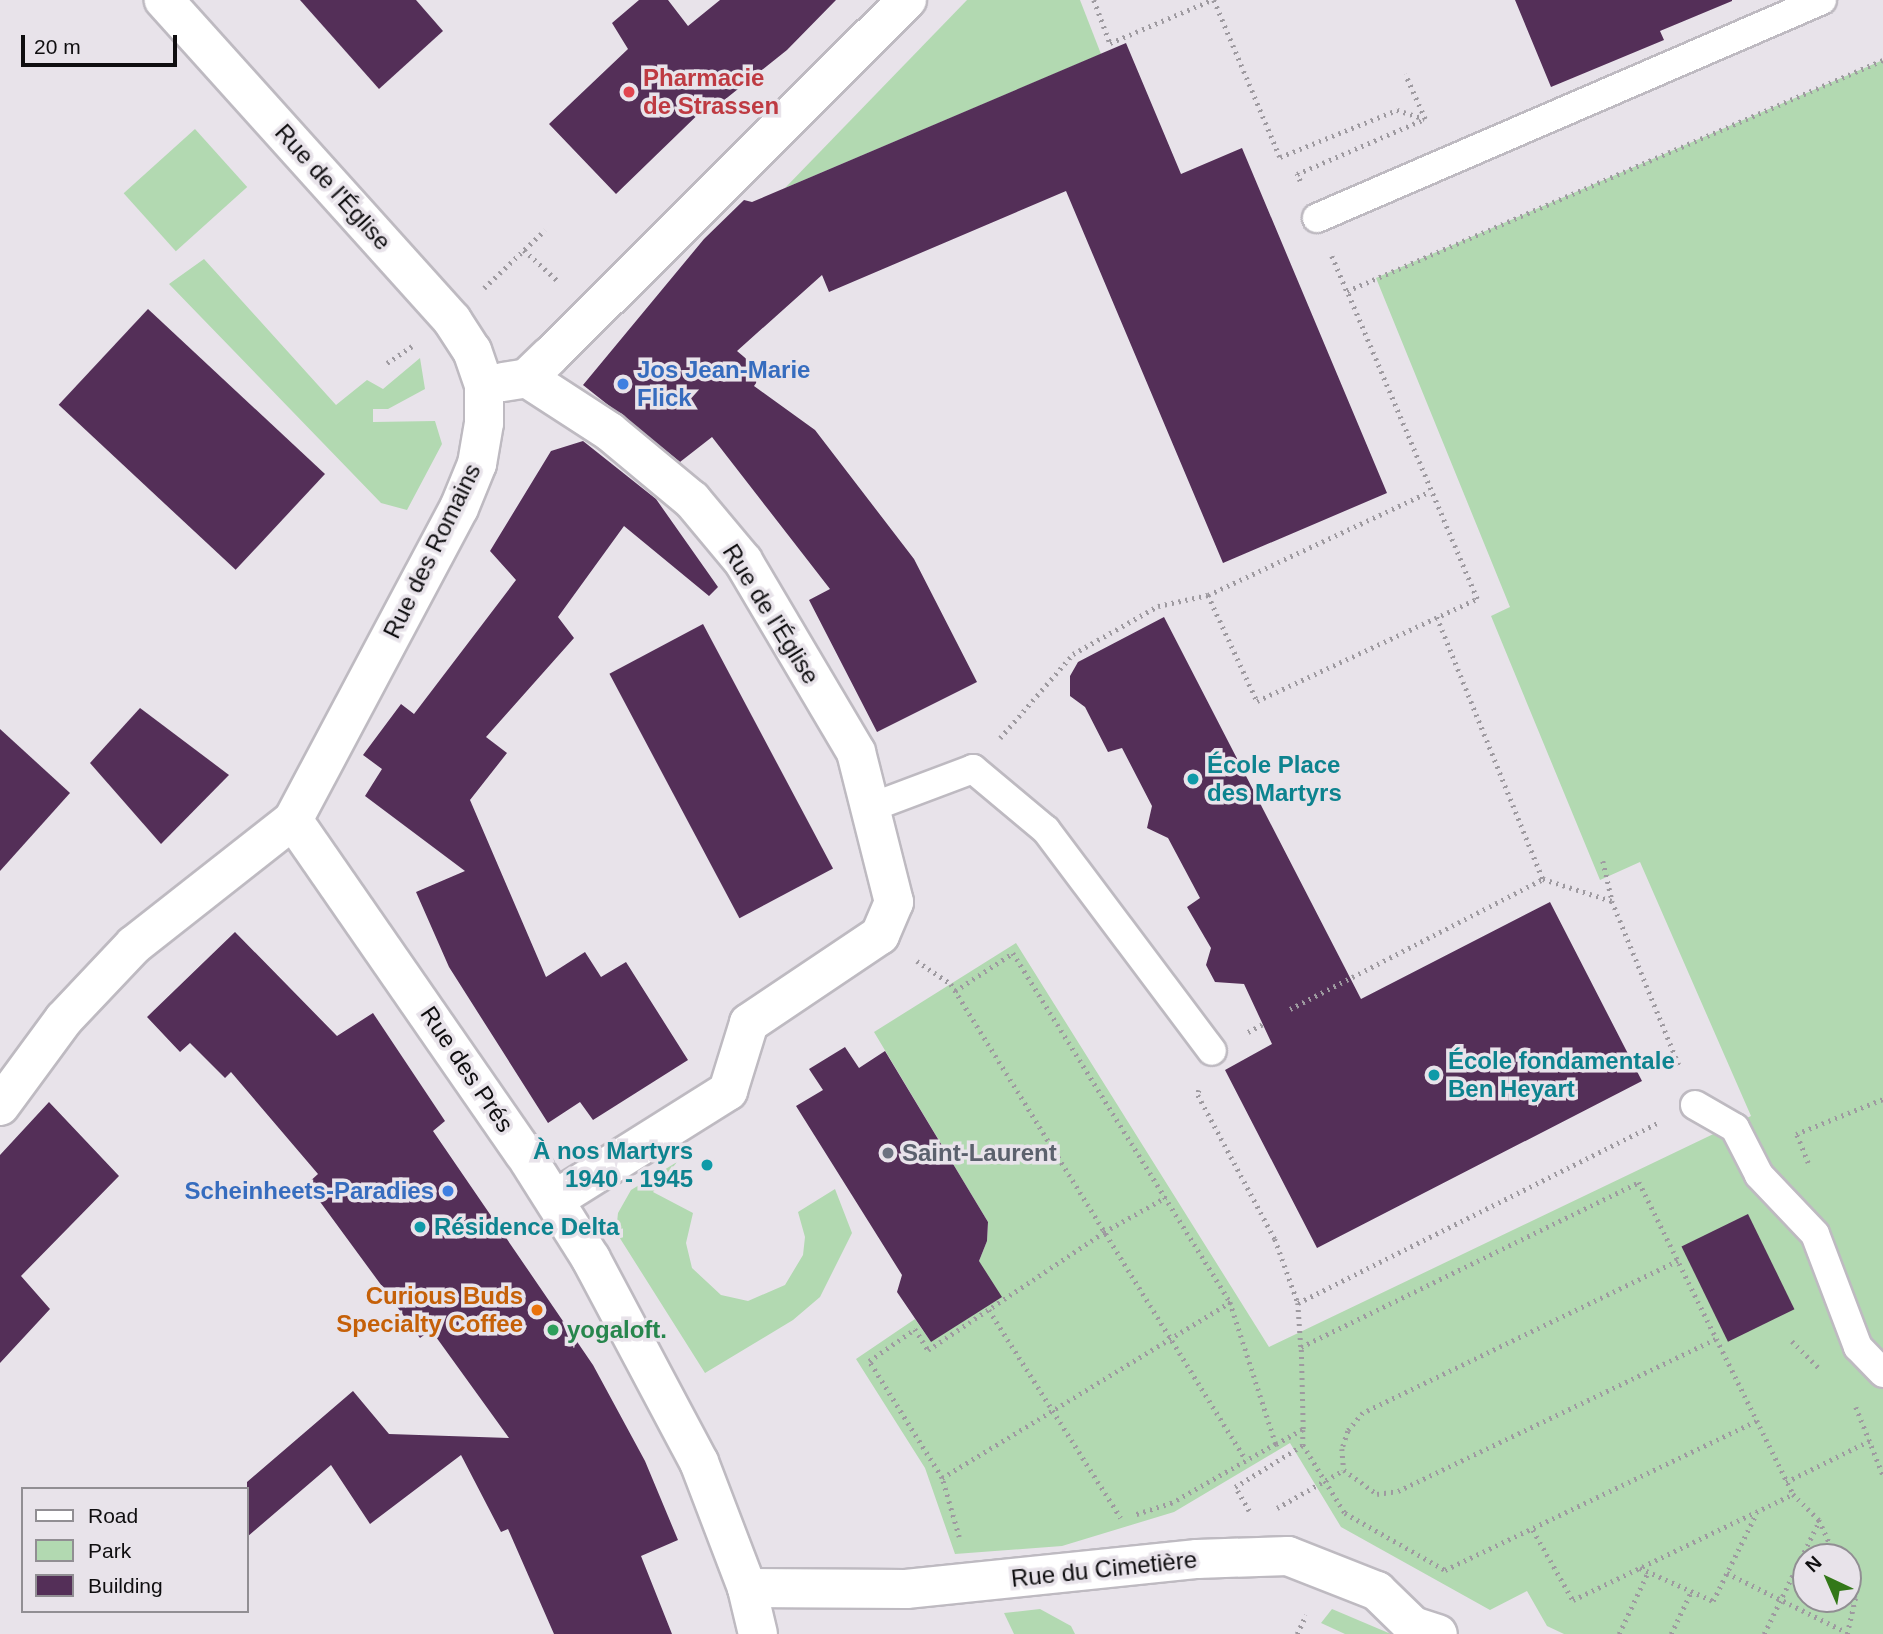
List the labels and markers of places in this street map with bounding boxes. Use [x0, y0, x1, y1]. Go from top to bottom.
place label: Pharmacie de Strassen [643, 64, 779, 120]
marker: Pharmacie de Strassen [621, 84, 637, 100]
place label: Jos Jean-Marie Flick [637, 356, 810, 412]
marker: Jos Jean-Marie Flick [615, 376, 631, 392]
place label: École Place des Martyrs [1207, 751, 1342, 807]
marker: École Place des Martyrs [1185, 771, 1201, 787]
place label: École fondamentale Ben Heyart [1448, 1047, 1675, 1103]
marker: École fondamentale Ben Heyart [1426, 1067, 1442, 1083]
place label: À nos Martyrs 1940 - 1945 [533, 1137, 693, 1193]
place label: Saint-Laurent [902, 1139, 1057, 1167]
marker: Saint-Laurent [880, 1145, 896, 1161]
marker: À nos Martyrs 1940 - 1945 [699, 1157, 715, 1173]
place label: Scheinheets-Paradies [185, 1177, 434, 1205]
marker: Scheinheets-Paradies [440, 1183, 456, 1199]
place label: Résidence Delta [434, 1213, 619, 1241]
marker: Résidence Delta [412, 1219, 428, 1235]
place label: Curious Buds Specialty Coffee [336, 1282, 523, 1338]
marker: Curious Buds Specialty Coffee [529, 1302, 545, 1318]
place label: yogaloft. [567, 1316, 667, 1344]
marker: yogaloft. [545, 1322, 561, 1338]

